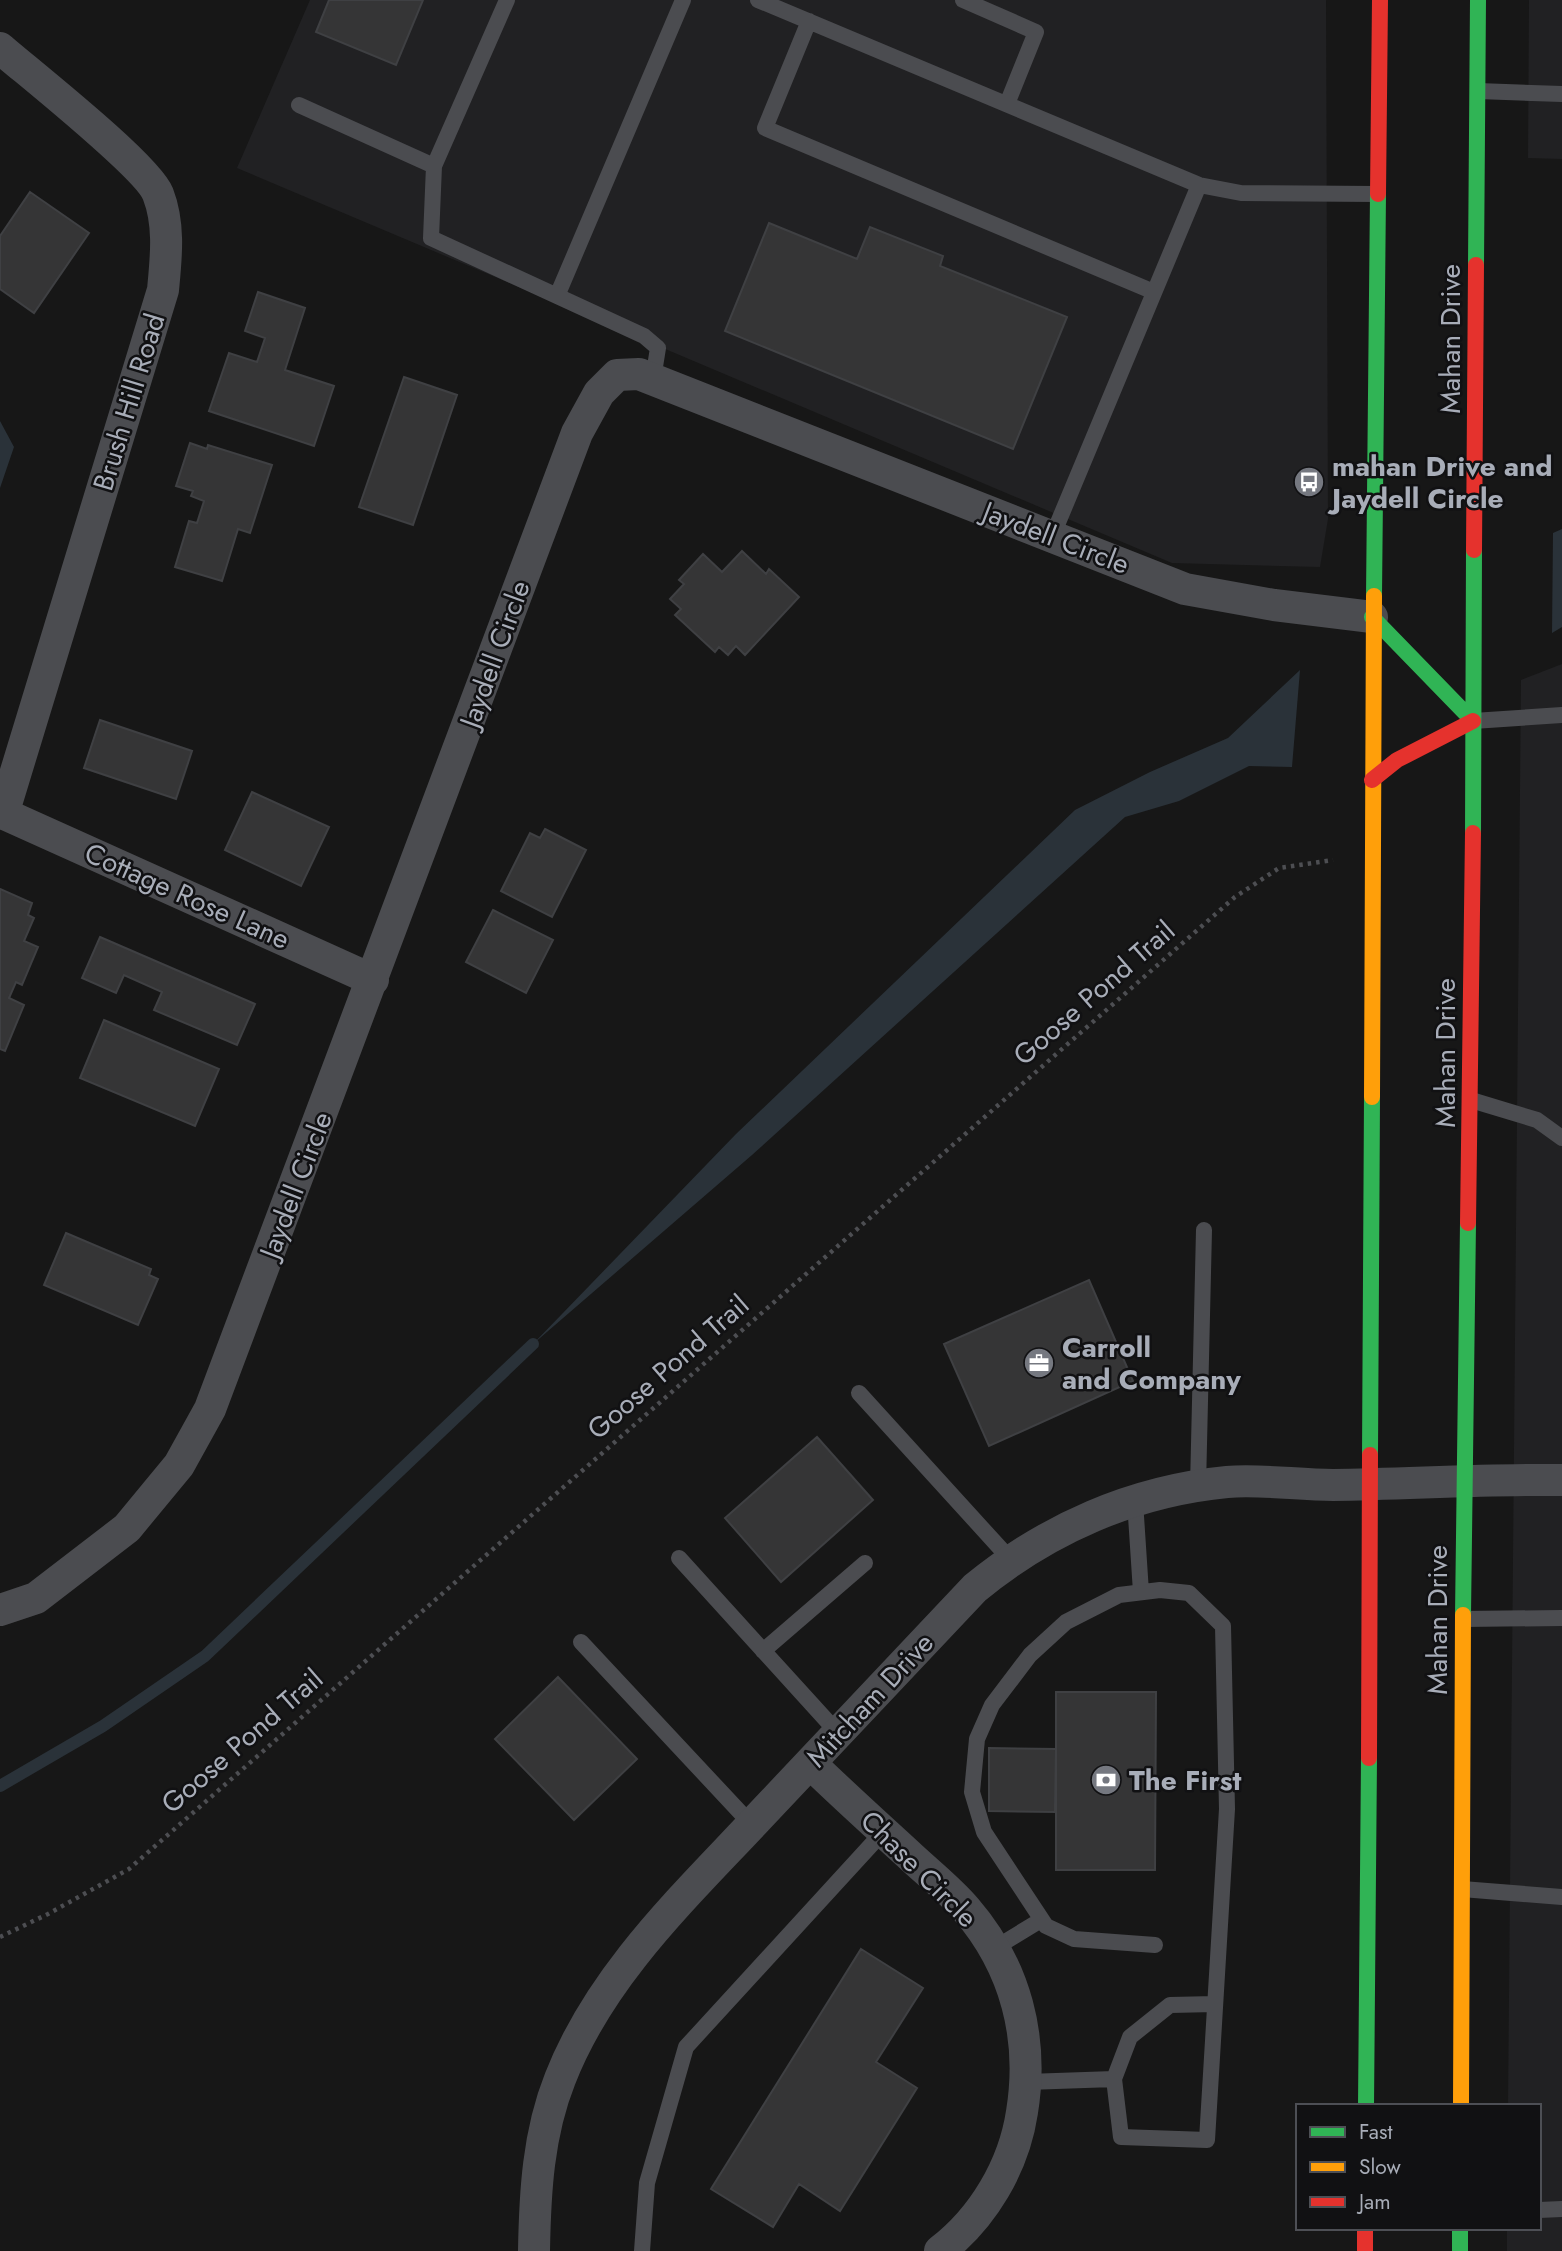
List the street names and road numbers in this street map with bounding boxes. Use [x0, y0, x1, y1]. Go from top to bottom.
street label: Mahan Drive [1430, 264, 1471, 414]
street label: Brush Hill Road [83, 308, 175, 496]
street label: Jaydell Circle [973, 490, 1135, 585]
street label: Jaydell Circle [448, 575, 541, 737]
street label: Cottage Rose Lane [78, 832, 296, 960]
street label: Goose Pond Trail [1004, 911, 1184, 1075]
street label: Mahan Drive [1425, 978, 1466, 1128]
street label: Jaydell Circle [248, 1106, 343, 1268]
street label: Goose Pond Trail [578, 1285, 758, 1449]
street label: Mahan Drive [1417, 1545, 1458, 1695]
street label: Mitcham Drive [797, 1624, 943, 1776]
street label: Goose Pond Trail [152, 1659, 332, 1823]
street label: Chase Circle [851, 1801, 987, 1937]

